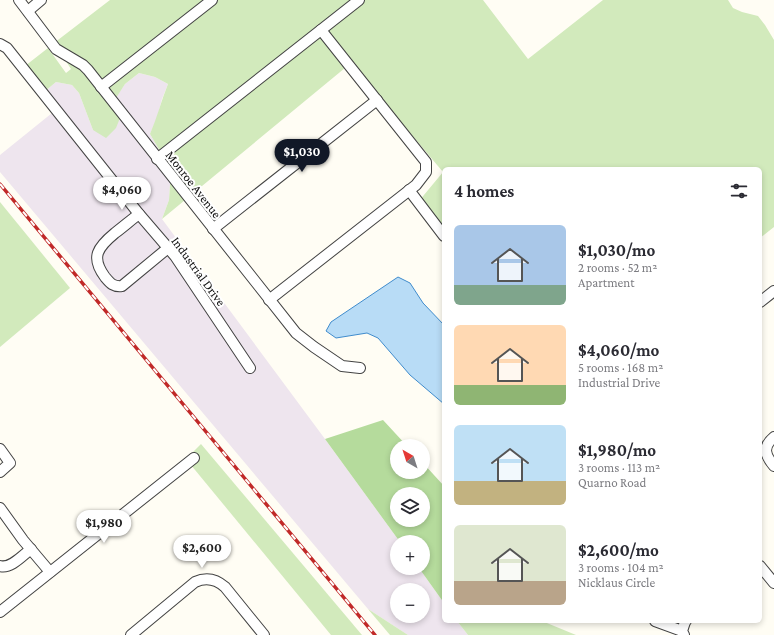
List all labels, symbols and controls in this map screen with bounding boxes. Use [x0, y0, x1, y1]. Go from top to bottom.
pin: $1,030 [269, 139, 335, 173]
text: $1,030 [284, 144, 320, 159]
street label: Monroe Avenue [163, 148, 225, 221]
pin: $4,060 [89, 177, 155, 211]
icon: filters [728, 180, 750, 202]
text: $4,060 [102, 182, 142, 197]
text: 4 homes [454, 182, 514, 201]
street label: Industrial Drive [168, 234, 229, 309]
icon: home [486, 241, 534, 289]
text: $1,030/mo [578, 241, 655, 260]
text: 2 rooms · 52 m² [578, 260, 657, 275]
text: Apartment [578, 275, 635, 290]
icon: home [486, 341, 534, 389]
text: $4,060/mo [578, 341, 659, 360]
text: 5 rooms · 168 m² [578, 360, 663, 375]
text: Industrial Drive [578, 375, 660, 390]
north arrow [390, 439, 430, 479]
map controls [390, 439, 430, 623]
icon: home [486, 441, 534, 489]
text: $1,980/mo [578, 441, 656, 460]
text: 3 rooms · 113 m² [578, 460, 660, 475]
text: Quarno Road [578, 475, 646, 490]
button: layers [390, 487, 430, 527]
pin: $1,980 [71, 510, 137, 544]
text: $1,980 [85, 515, 123, 530]
pin: $2,600 [169, 535, 235, 569]
button: + [390, 535, 430, 575]
text: $2,600 [182, 540, 222, 555]
icon: home [486, 541, 534, 589]
text: $2,600/mo [578, 541, 659, 560]
text: 3 rooms · 104 m² [578, 560, 664, 575]
text: Nicklaus Circle [578, 575, 655, 590]
button: − [390, 583, 430, 623]

